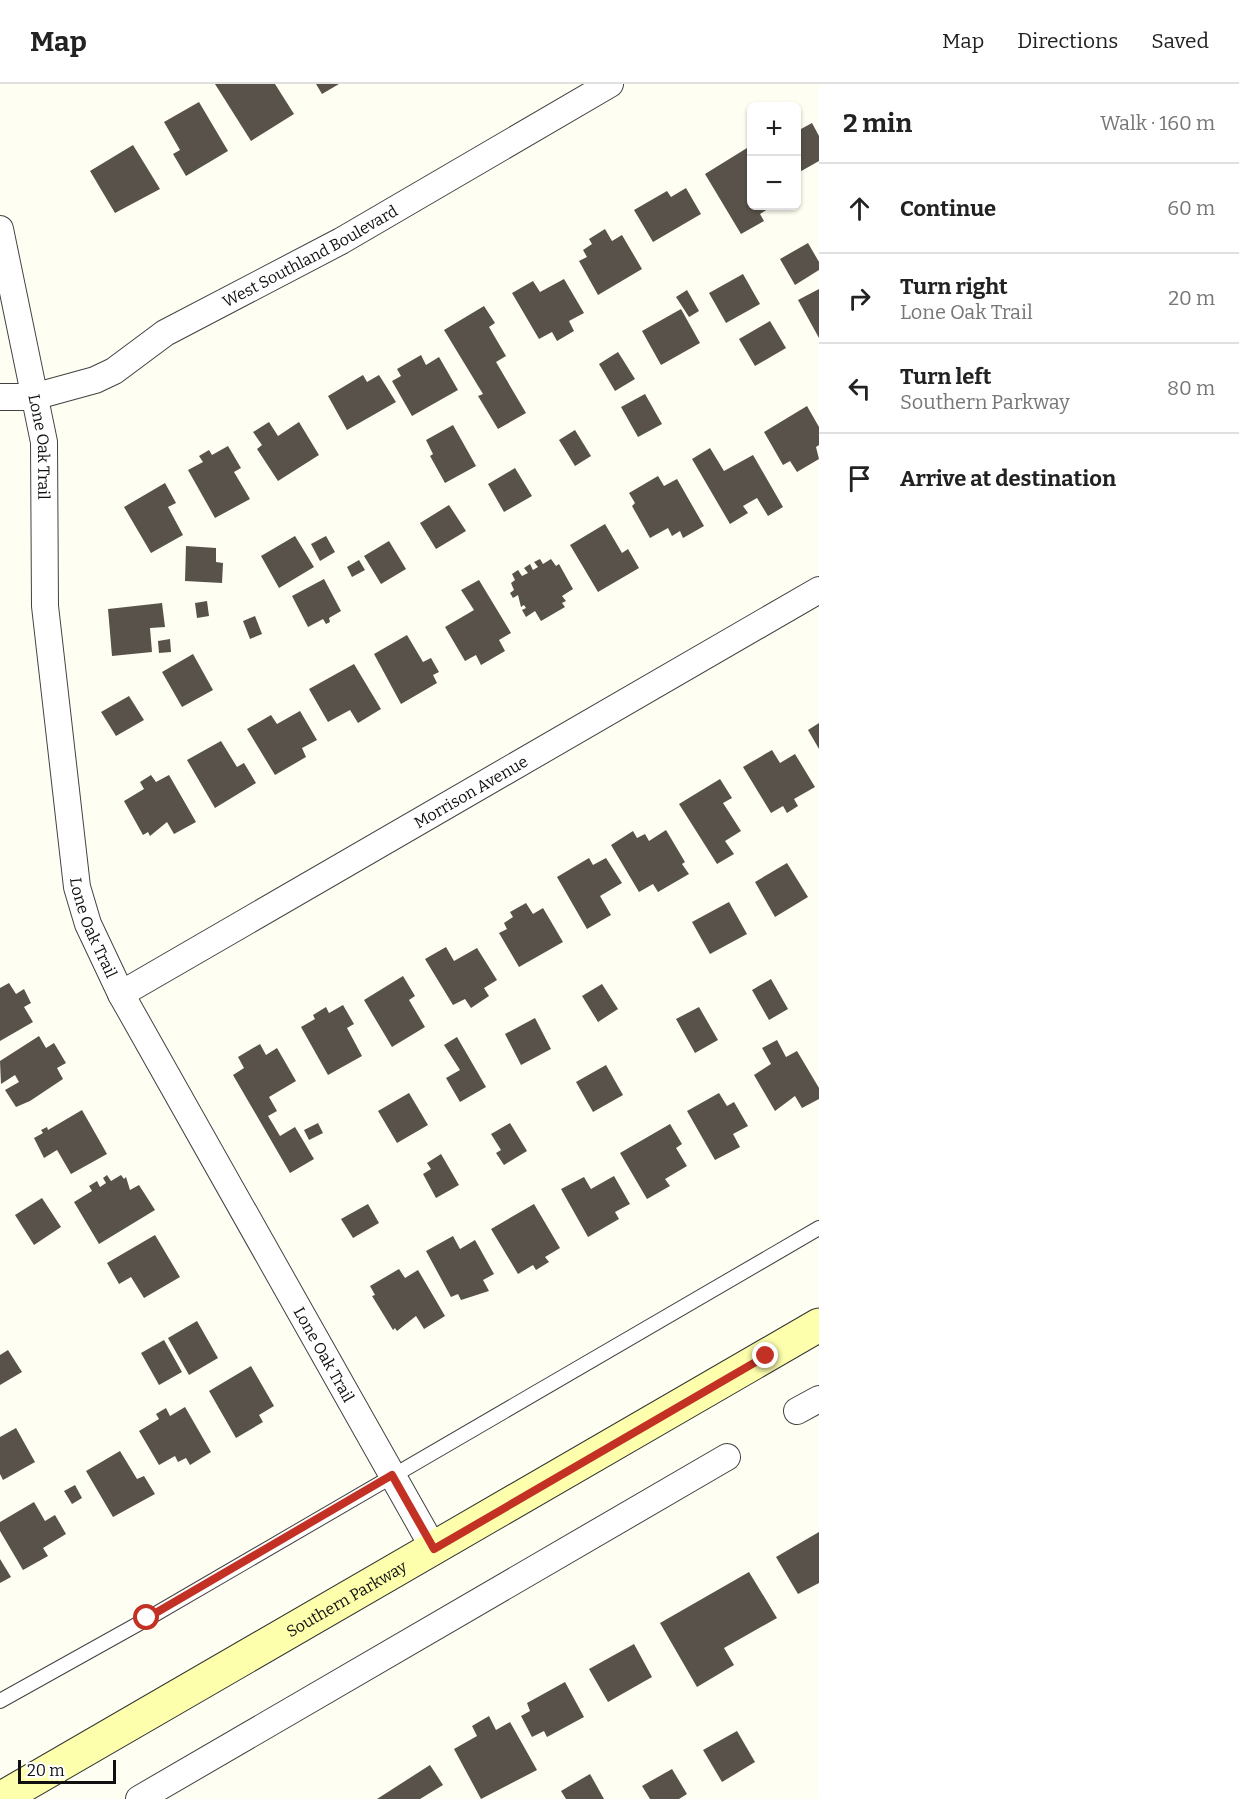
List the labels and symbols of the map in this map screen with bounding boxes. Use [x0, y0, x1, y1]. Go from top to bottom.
street label: West Southland Boulevard [219, 200, 401, 311]
street label: Lone Oak Trail [25, 392, 54, 500]
street label: Morrison Avenue [410, 751, 531, 832]
street label: Lone Oak Trail [66, 877, 122, 981]
street label: Lone Oak Trail [290, 1303, 359, 1406]
route end [752, 1342, 778, 1368]
street label: Southern Parkway [283, 1556, 410, 1641]
route start [133, 1604, 159, 1630]
scale bar [18, 1757, 116, 1784]

